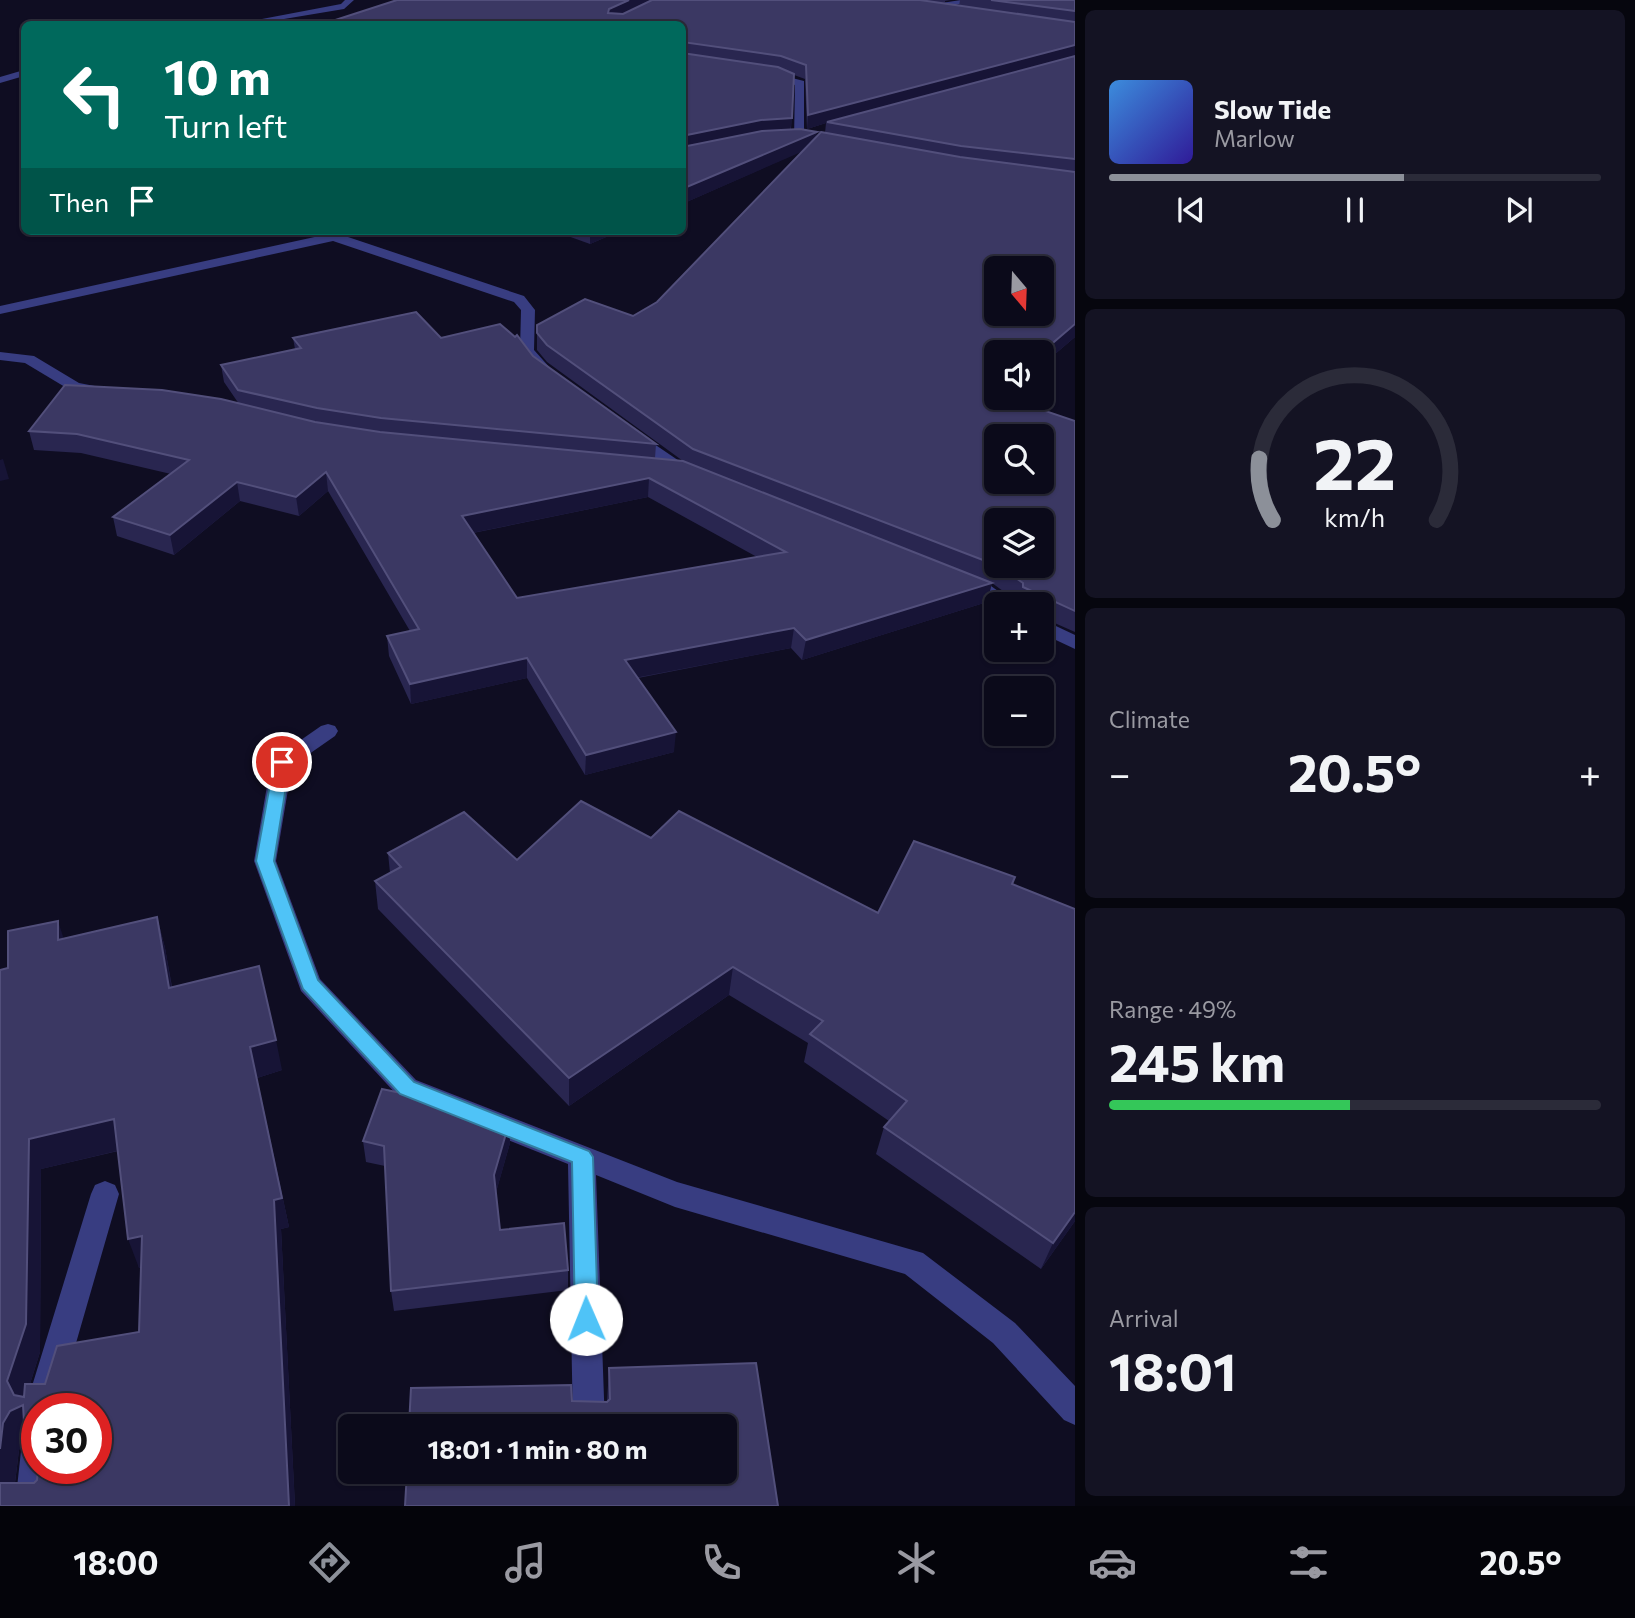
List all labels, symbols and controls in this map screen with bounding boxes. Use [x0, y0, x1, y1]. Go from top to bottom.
text: 10 m [164, 45, 271, 105]
icon: left [49, 49, 140, 140]
text: Slow Tide [1214, 93, 1331, 124]
text: Turn left [164, 105, 288, 145]
text: Marlow [1214, 124, 1295, 152]
icon: arrive [123, 182, 161, 220]
text: Then [49, 186, 109, 217]
icon: previous [1172, 191, 1210, 229]
icon: pause [1336, 191, 1374, 229]
icon: next [1500, 191, 1538, 229]
north arrow [984, 256, 1054, 326]
map controls [984, 256, 1054, 746]
button: sound [984, 340, 1054, 410]
text: 22 [1314, 416, 1396, 505]
button: search [984, 424, 1054, 494]
text: km/h [1325, 502, 1385, 532]
button: layers [984, 508, 1054, 578]
button: + [984, 592, 1054, 662]
button: − [984, 676, 1054, 746]
text: Climate [1109, 705, 1190, 733]
pin [252, 732, 312, 792]
text: 20.5° [1288, 739, 1421, 803]
icon: arrive [263, 743, 301, 781]
text: − [1109, 749, 1131, 796]
text: + [1579, 749, 1601, 796]
text: Range · 49% [1109, 995, 1236, 1023]
text: 245 km [1109, 1029, 1285, 1093]
position arrow [549, 1282, 623, 1356]
text: Arrival [1109, 1304, 1179, 1332]
text: 18:01 [1109, 1338, 1237, 1402]
speed limit sign: 30 [21, 1393, 112, 1484]
text: 18:01 · 1 min · 80 m [427, 1433, 648, 1464]
icon: directions [305, 1538, 354, 1587]
icon: music [501, 1538, 550, 1587]
icon: phone [697, 1538, 746, 1587]
icon: climate [892, 1538, 941, 1587]
icon: car [1088, 1538, 1137, 1587]
icon: filters [1284, 1538, 1333, 1587]
text: 18:00 [73, 1542, 159, 1582]
text: 20.5° [1479, 1542, 1562, 1582]

